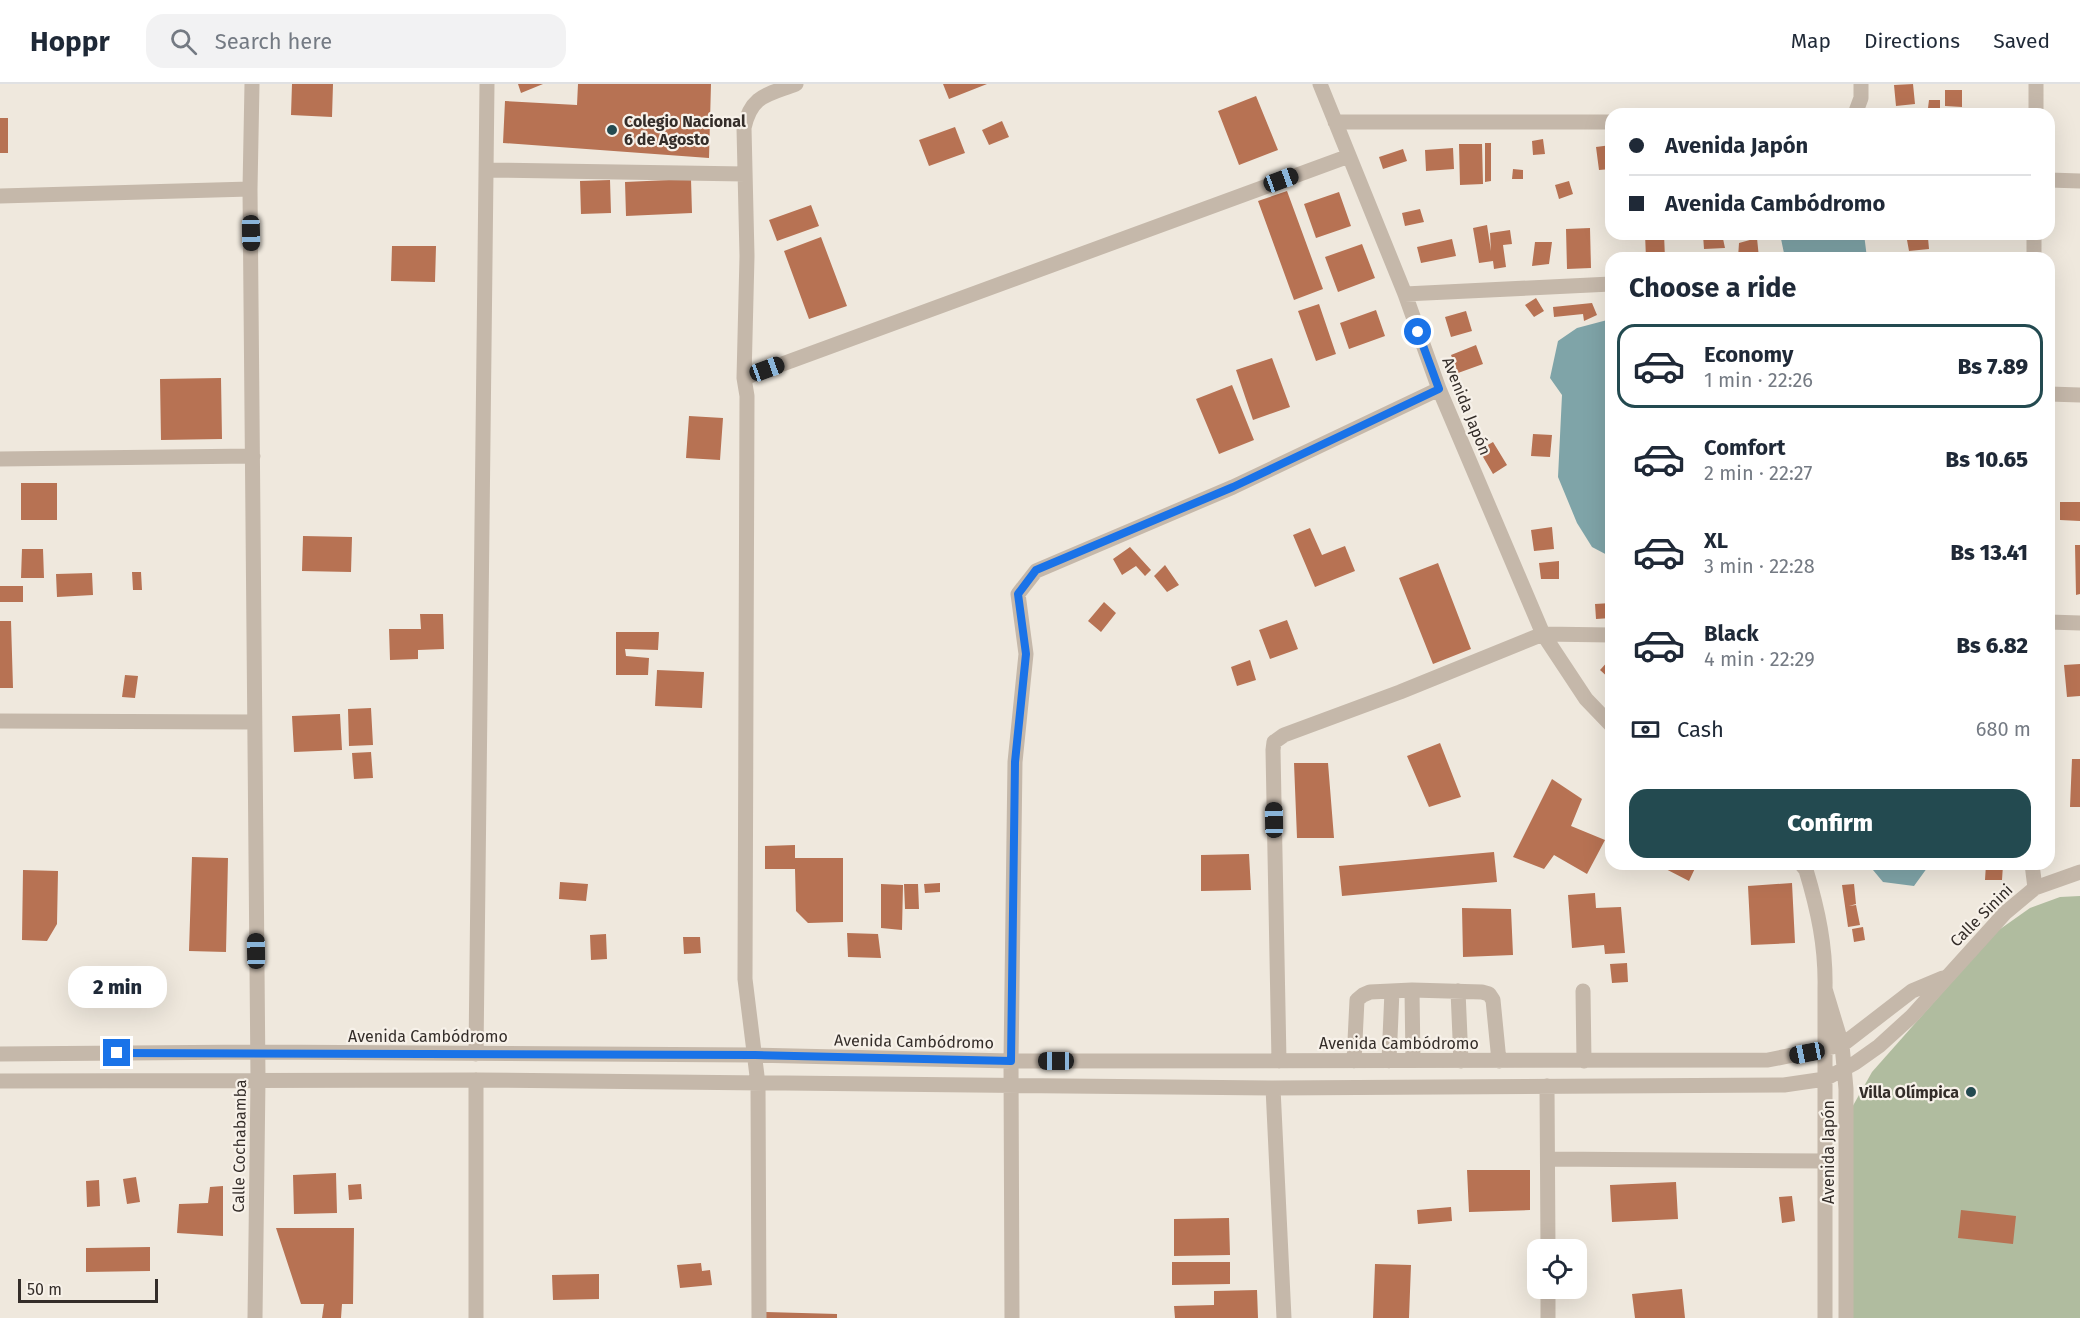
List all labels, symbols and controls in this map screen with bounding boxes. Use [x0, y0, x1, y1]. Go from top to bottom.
search box [146, 14, 566, 68]
text: Hoppr [30, 25, 110, 58]
icon: search [167, 25, 200, 58]
text: Search here [215, 28, 332, 55]
text: Map [1791, 28, 1831, 54]
text: Directions [1864, 28, 1960, 54]
text: Saved [1993, 28, 2050, 54]
place label: Colegio Nacional 6 de Agosto [624, 112, 746, 149]
marker: Colegio Nacional 6 de Agosto [605, 123, 619, 137]
text: Avenida Japón [1665, 132, 1808, 159]
car [1261, 165, 1301, 195]
text: Avenida Cambódromo [1665, 190, 1885, 217]
car [242, 215, 260, 251]
text: Choose a ride [1629, 272, 1796, 304]
route start [1404, 318, 1431, 345]
icon: car [1632, 339, 1686, 393]
text: Economy [1704, 341, 1793, 368]
text: Bs 7.89 [1958, 353, 2028, 380]
car [747, 354, 787, 384]
street label: Avenida Japón [1438, 354, 1495, 458]
text: 1 min · 22:26 [1704, 368, 1813, 392]
icon: car [1632, 432, 1686, 486]
text: Comfort [1704, 434, 1785, 461]
text: Bs 10.65 [1946, 446, 2028, 473]
text: 2 min · 22:27 [1704, 461, 1812, 485]
icon: car [1632, 525, 1686, 579]
text: XL [1704, 527, 1728, 554]
text: Bs 13.41 [1950, 539, 2028, 566]
text: 3 min · 22:28 [1704, 554, 1815, 578]
icon: car [1632, 618, 1686, 672]
text: Black [1704, 620, 1759, 647]
text: Bs 6.82 [1956, 632, 2028, 659]
text: 4 min · 22:29 [1704, 647, 1815, 671]
icon: cash [1629, 713, 1662, 746]
text: Cash [1677, 716, 1724, 743]
text: 680 m [1976, 717, 2031, 741]
button: Confirm [1629, 789, 2031, 858]
car [1265, 802, 1283, 838]
street label: Calle Sinini [1946, 880, 2017, 951]
car [247, 933, 265, 969]
callout: 2 min [68, 966, 166, 1008]
text: 2 min [93, 975, 142, 999]
street label: Avenida Cambódromo [348, 1027, 508, 1046]
street label: Avenida Cambódromo [834, 1031, 994, 1052]
street label: Avenida Cambódromo [1319, 1034, 1479, 1053]
route end [103, 1039, 130, 1066]
car [1788, 1041, 1826, 1065]
car [1038, 1052, 1074, 1070]
street label: Calle Cochabamba [229, 1079, 250, 1213]
place label: Villa Olímpica [1858, 1083, 1959, 1102]
marker: Villa Olímpica [1964, 1085, 1978, 1099]
street label: Avenida Japón [1819, 1100, 1838, 1204]
map controls [1527, 1239, 1587, 1299]
button: locate [1527, 1239, 1587, 1299]
scale bar [18, 1276, 158, 1304]
text: 50 m [27, 1280, 62, 1299]

